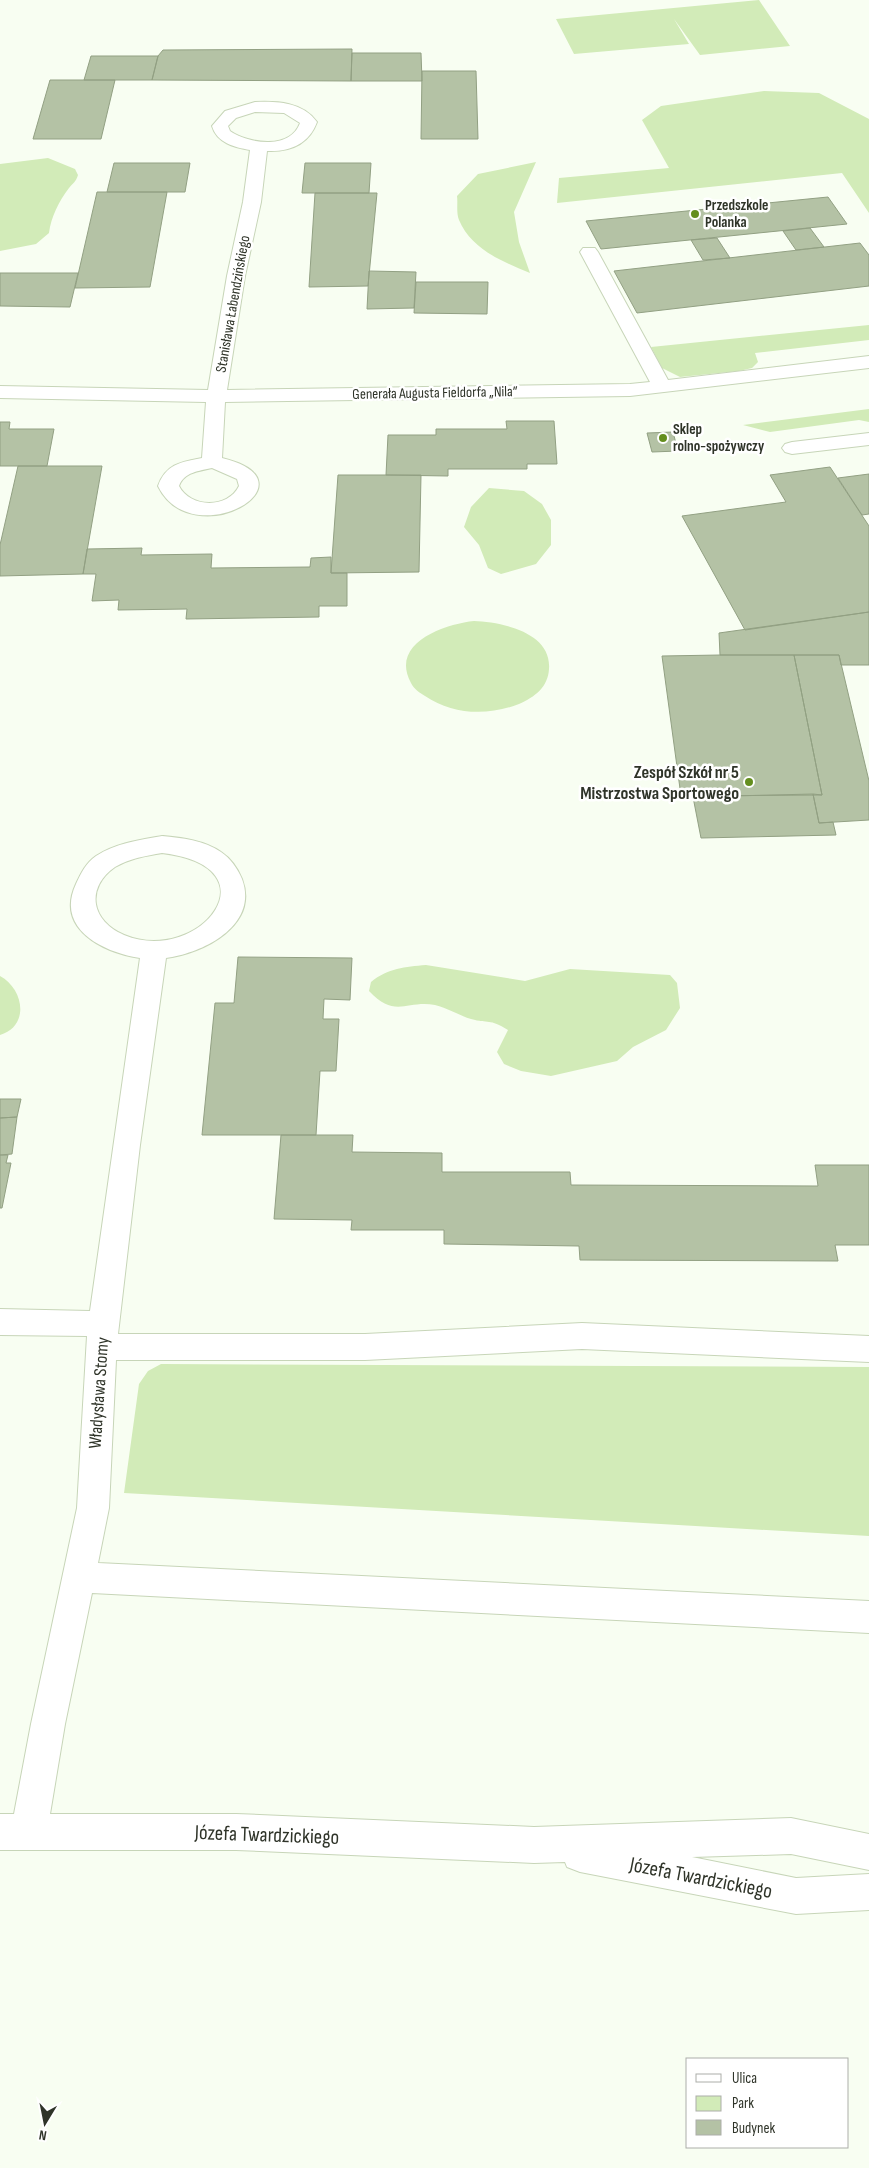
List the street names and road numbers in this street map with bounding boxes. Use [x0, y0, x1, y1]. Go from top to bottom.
street label: Stanisława Łabendzińskiego [212, 234, 254, 374]
street label: Generała Augusta Fieldorfa „Nila” [352, 382, 518, 404]
street label: Władysława Stomy [85, 1336, 113, 1449]
street label: Józefa Twardzickiego [193, 1820, 340, 1850]
street label: Józefa Twardzickiego [627, 1852, 774, 1904]

